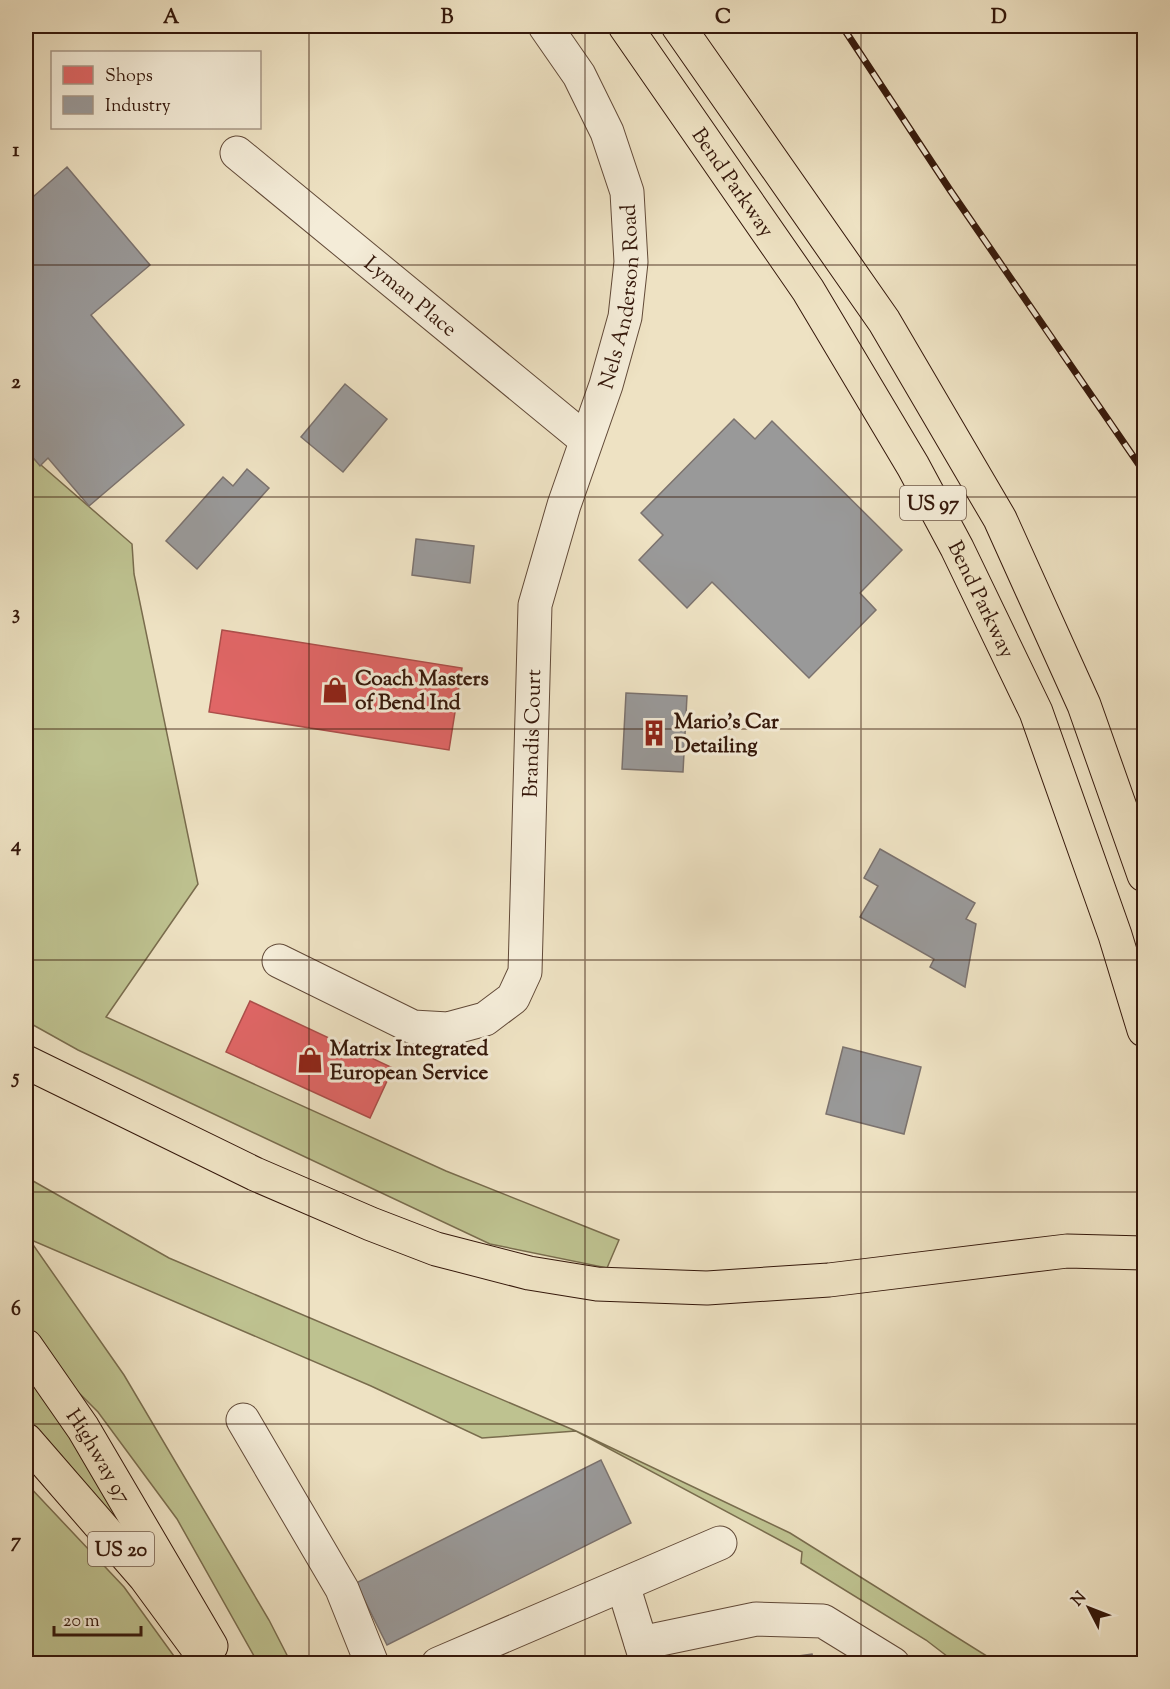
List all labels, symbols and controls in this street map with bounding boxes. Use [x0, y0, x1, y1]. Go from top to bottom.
text: A [163, 4, 180, 33]
text: B [441, 4, 454, 33]
text: C [715, 4, 731, 33]
text: D [991, 4, 1007, 33]
legend [51, 51, 261, 129]
text: Shops [105, 64, 153, 90]
text: Industry [105, 94, 171, 120]
street label: Bend Parkway [683, 123, 780, 244]
text: 1 [13, 137, 20, 166]
street label: Nels Anderson Road [593, 203, 649, 393]
street label: Lyman Place [356, 250, 463, 345]
text: 2 [11, 369, 21, 398]
road number: US 97 [900, 486, 966, 520]
street label: Bend Parkway [939, 536, 1021, 664]
text: 3 [12, 600, 20, 629]
place label: Coach Masters of Bend Ind [355, 665, 489, 719]
street label: Brandis Court [517, 669, 550, 798]
shop icon: Coach Masters of Bend Ind [320, 675, 350, 705]
place label: Mario's Car Detailing [674, 708, 779, 762]
building icon: Mario's Car Detailing [639, 718, 669, 748]
text: 4 [10, 832, 21, 861]
place label: Matrix Integrated European Service [330, 1035, 488, 1089]
shop icon: Matrix Integrated European Service [295, 1045, 325, 1075]
text: 5 [11, 1064, 20, 1093]
text: 6 [11, 1296, 21, 1325]
street label: Highway 97 [57, 1404, 137, 1510]
text: 7 [11, 1528, 22, 1557]
road number: US 20 [88, 1532, 154, 1566]
north arrow [1059, 1578, 1119, 1638]
text: N [1067, 1587, 1093, 1612]
scale bar [54, 1599, 141, 1637]
text: 20 m [63, 1609, 100, 1635]

